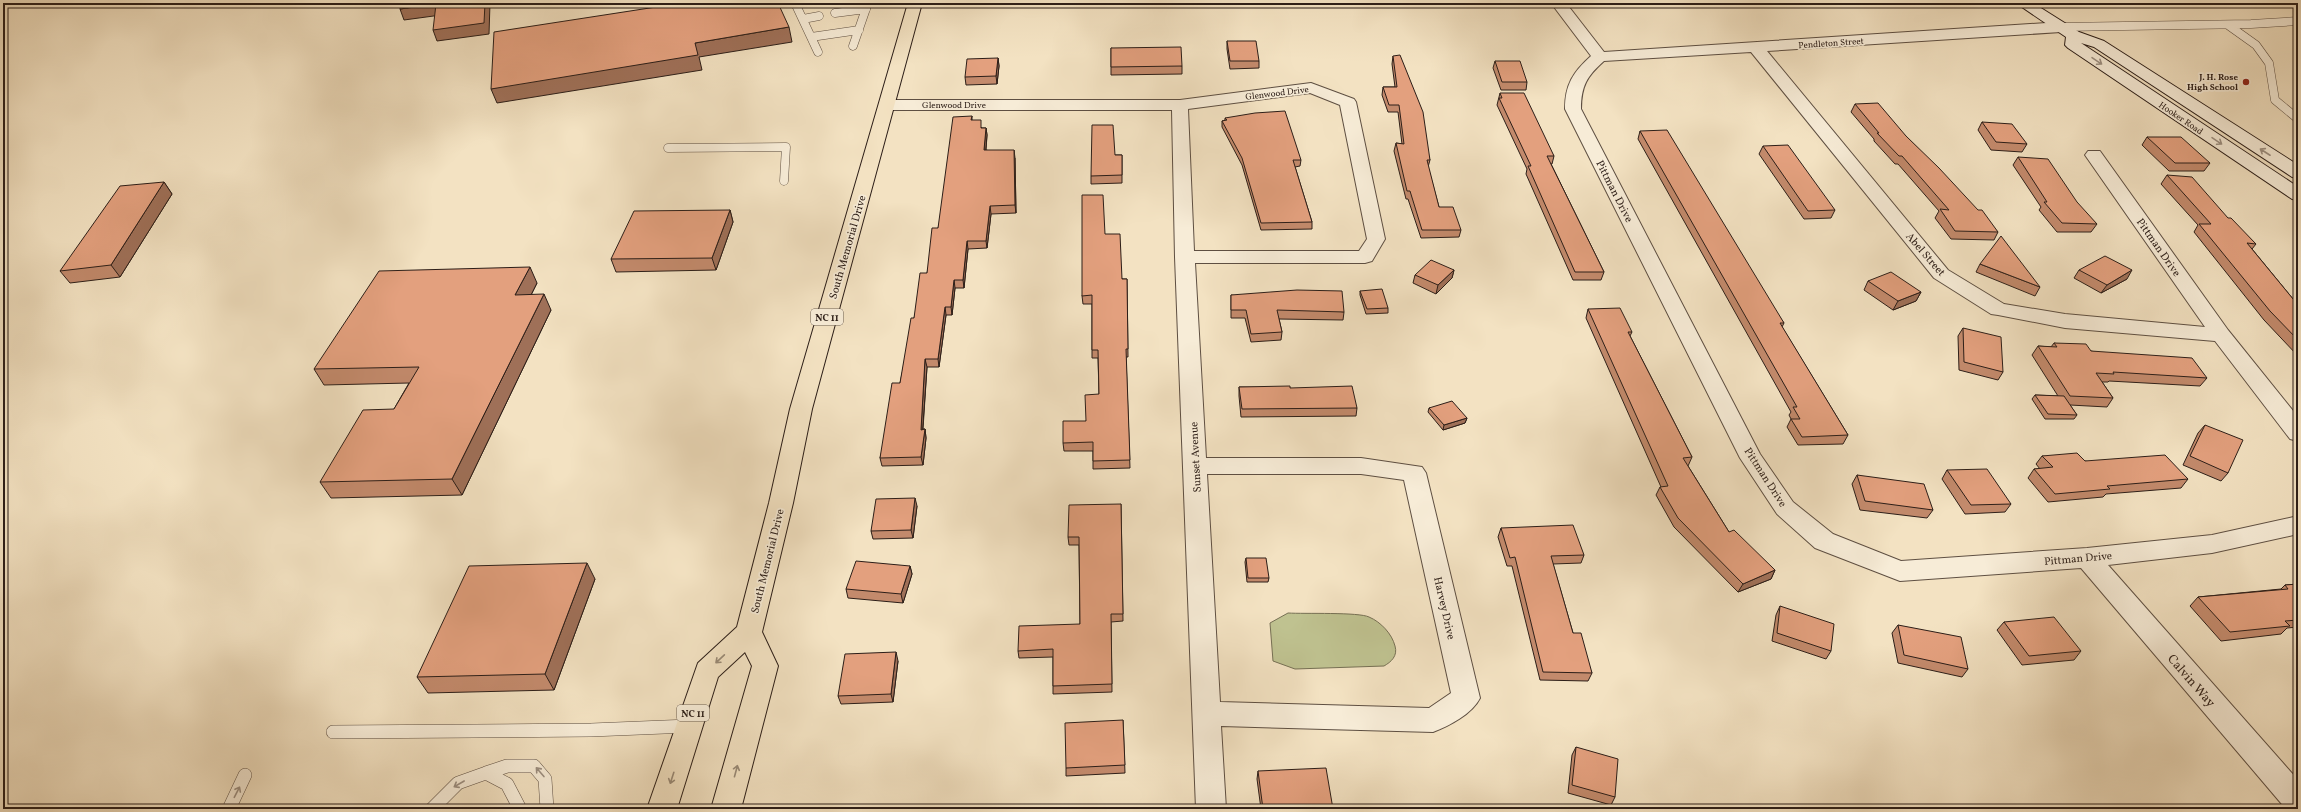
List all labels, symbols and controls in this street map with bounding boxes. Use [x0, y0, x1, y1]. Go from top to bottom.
street label: Pendleton Street [1798, 35, 1864, 52]
one-way arrow [2091, 58, 2103, 66]
place label: J. H. Rose High School [2187, 71, 2238, 94]
marker: J. H. Rose High School [2241, 77, 2251, 87]
street label: Glenwood Drive [1245, 83, 1310, 104]
street label: Glenwood Drive [922, 99, 986, 112]
street label: Hooker Road [2156, 99, 2206, 138]
one-way arrow [2211, 137, 2222, 145]
one-way arrow [2260, 148, 2271, 156]
street label: Pittman Drive [1592, 158, 1636, 225]
street label: South Memorial Drive [826, 194, 870, 301]
street label: Pittman Drive [2132, 216, 2183, 280]
street label: Abel Street [1902, 230, 1948, 280]
road number: NC 11 [811, 309, 843, 325]
street label: Sunset Avenue [1187, 421, 1206, 493]
street label: Pittman Drive [1740, 445, 1790, 510]
street label: South Memorial Drive [748, 507, 789, 615]
street label: Pittman Drive [2044, 549, 2113, 570]
street label: Harvey Drive [1429, 576, 1458, 641]
street label: Calvin Way [2162, 651, 2219, 712]
one-way arrow [715, 654, 725, 664]
road number: NC 11 [677, 705, 709, 721]
one-way arrow [733, 765, 741, 778]
one-way arrow [535, 767, 544, 778]
one-way arrow [668, 771, 676, 783]
one-way arrow [453, 781, 465, 789]
one-way arrow [234, 786, 241, 798]

